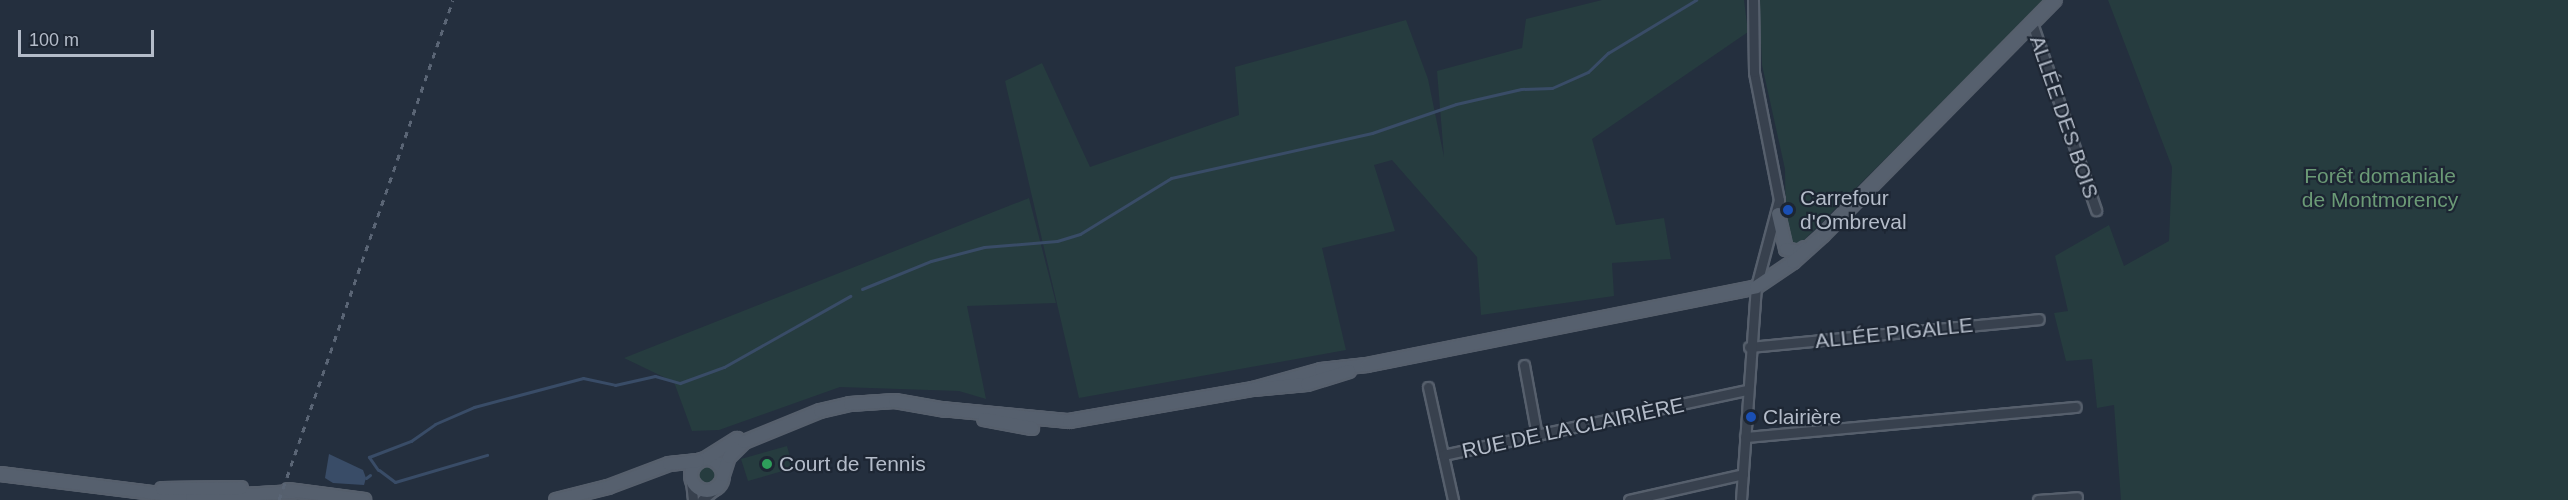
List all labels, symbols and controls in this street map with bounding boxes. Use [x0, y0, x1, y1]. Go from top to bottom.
scale bar [21, 18, 158, 56]
text: 100 m [29, 30, 79, 50]
street label: ALLÉE DES BOIS [2024, 32, 2104, 202]
park label: Forêt domaniale de Montmorency [2302, 163, 2458, 213]
place label: Carrefour d'Ombreval [1800, 185, 1907, 235]
marker: Carrefour d'Ombreval [1781, 203, 1795, 217]
street label: ALLÉE PIGALLE [1814, 312, 1974, 354]
street label: RUE DE LA CLAIRIÈRE [1459, 392, 1687, 464]
place label: Clairière [1763, 404, 1841, 430]
marker: Clairière [1744, 410, 1758, 424]
place label: Court de Tennis [779, 451, 926, 477]
marker: Court de Tennis [760, 457, 774, 471]

